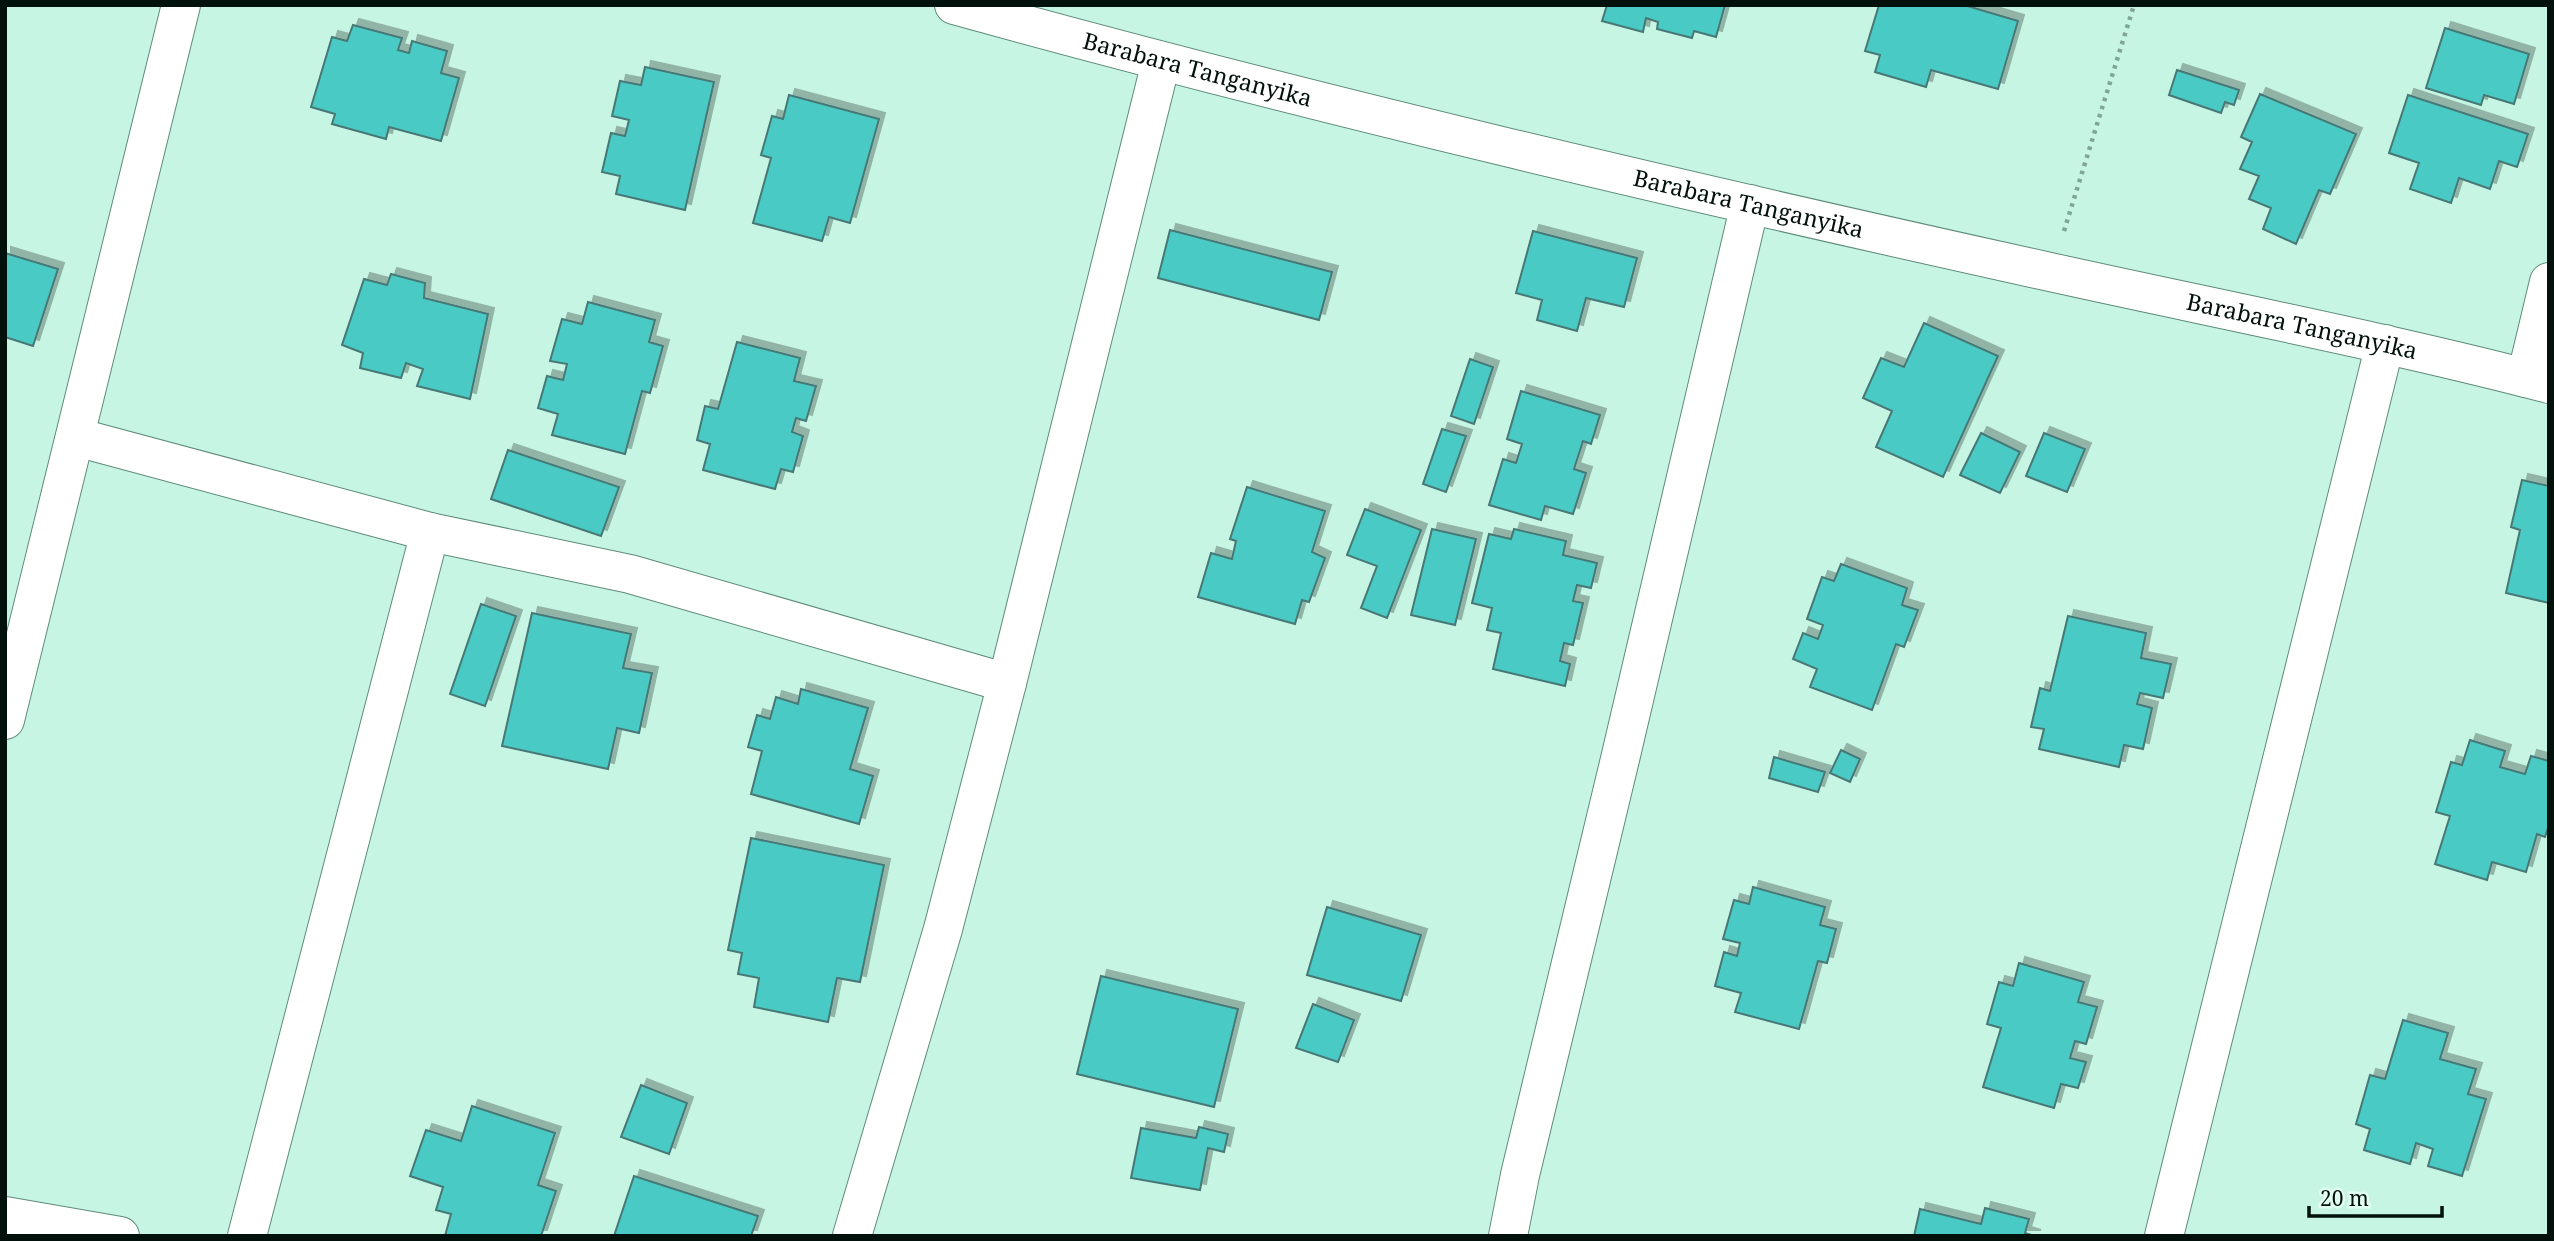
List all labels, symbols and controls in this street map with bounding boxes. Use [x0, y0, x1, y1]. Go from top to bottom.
street label: Barabara Tanganyika [1080, 24, 1316, 114]
street label: Barabara Tanganyika [1630, 161, 1867, 245]
street label: Barabara Tanganyika [2184, 285, 2421, 366]
scale bar [2309, 1174, 2442, 1218]
text: 20 m [2320, 1184, 2369, 1212]

